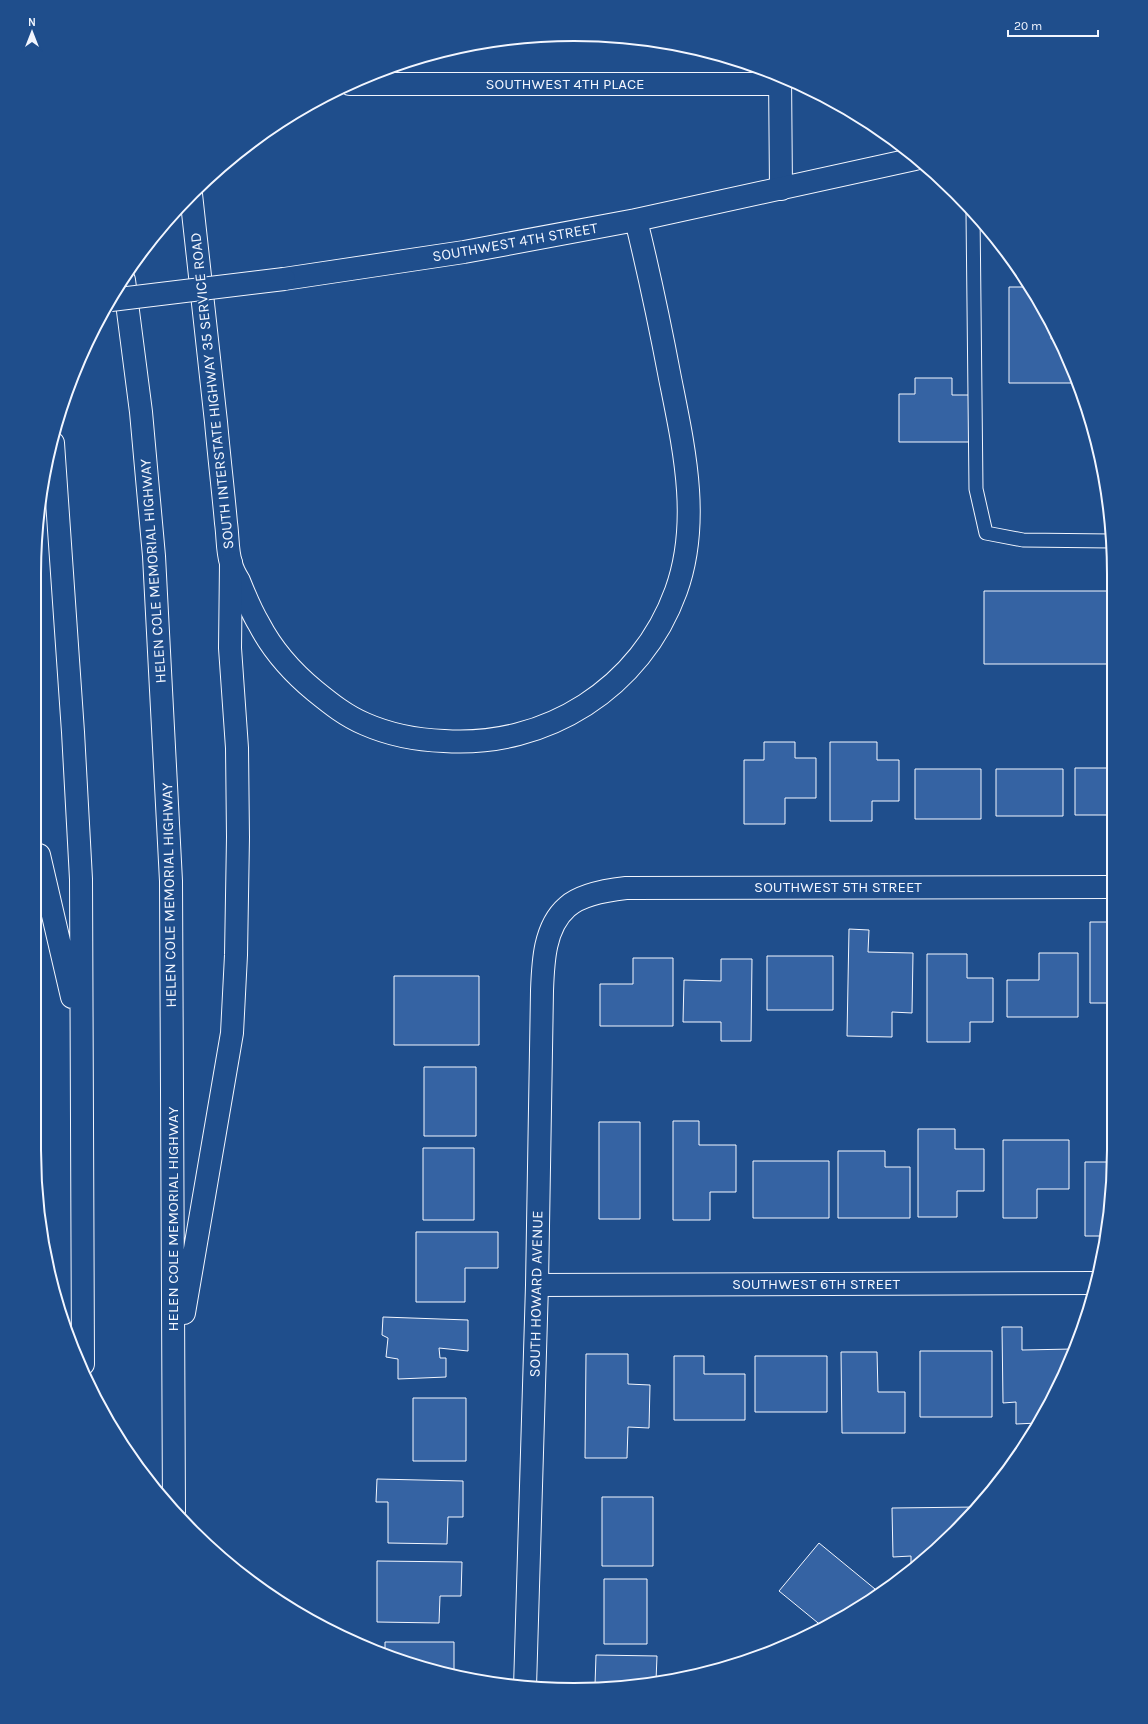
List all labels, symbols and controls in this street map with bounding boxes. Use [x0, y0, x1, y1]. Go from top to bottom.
north arrow [12, 12, 52, 52]
scale bar [1008, 12, 1098, 38]
text: N [28, 16, 36, 29]
text: 20 m [1014, 19, 1042, 33]
street label: SOUTHWEST 4TH PLACE [485, 75, 645, 93]
street label: SOUTHWEST 4TH STREET [431, 218, 600, 265]
street label: SOUTH INTERSTATE HIGHWAY 35 SERVICE ROAD [186, 232, 238, 550]
street label: HELEN COLE MEMORIAL HIGHWAY [136, 457, 170, 684]
street label: HELEN COLE MEMORIAL HIGHWAY [158, 782, 180, 1008]
street label: SOUTHWEST 5TH STREET [754, 878, 922, 896]
street label: HELEN COLE MEMORIAL HIGHWAY [164, 1106, 182, 1332]
street label: SOUTH HOWARD AVENUE [526, 1210, 546, 1378]
street label: SOUTHWEST 6TH STREET [732, 1275, 900, 1293]

